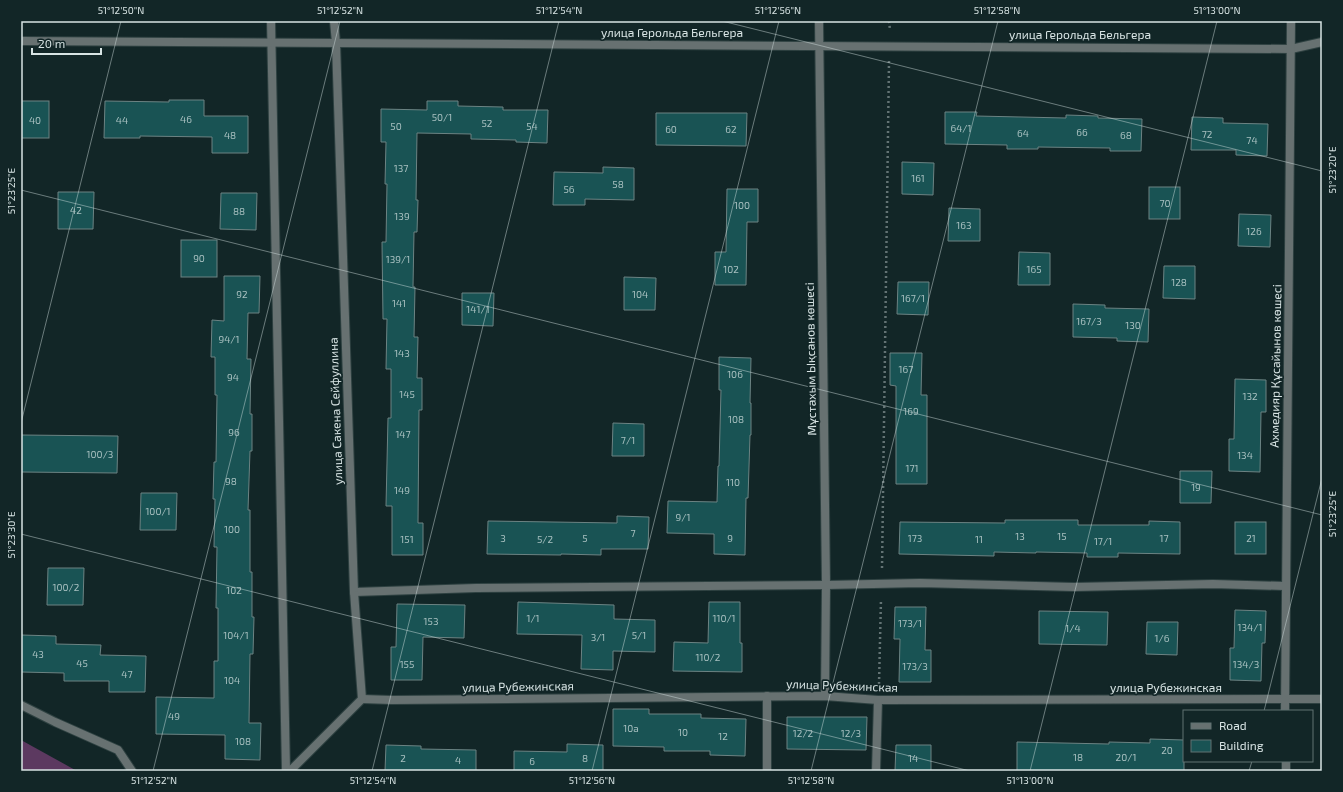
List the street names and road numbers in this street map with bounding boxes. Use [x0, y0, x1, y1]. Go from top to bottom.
street label: улица Герольда Бельгера [601, 25, 743, 40]
street label: улица Герольда Бельгера [1009, 27, 1151, 42]
street label: Мұстахым Ықсанов көшесі [802, 282, 818, 436]
street label: Ахмедияр Құсайынов көшесі [1267, 284, 1283, 448]
street label: улица Сакена Сейфуллина [325, 337, 346, 485]
street label: улица Рубежинская [786, 676, 898, 695]
street label: улица Рубежинская [462, 678, 574, 695]
street label: улица Рубежинская [1110, 680, 1222, 695]

